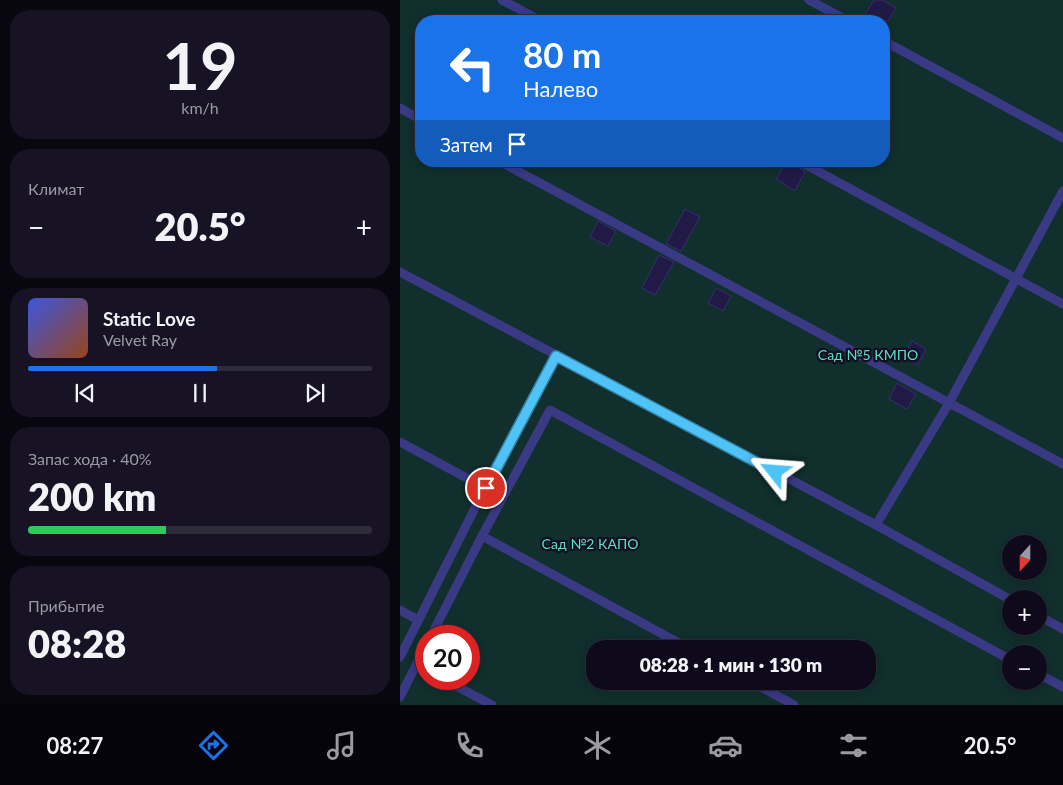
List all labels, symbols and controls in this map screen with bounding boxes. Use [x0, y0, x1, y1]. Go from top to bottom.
text: 19 [162, 26, 238, 104]
text: 80 m [523, 33, 601, 75]
icon: left [440, 35, 505, 100]
text: Налево [523, 75, 598, 102]
text: km/h [181, 98, 219, 117]
icon: arrive [503, 130, 531, 158]
text: Затем [440, 133, 493, 156]
text: Климат [28, 179, 84, 198]
text: 20.5° [154, 203, 246, 249]
text: − [28, 210, 44, 244]
text: + [356, 210, 372, 244]
text: Static Love [103, 307, 195, 330]
text: Velvet Ray [103, 330, 177, 349]
park label: Сад №5 КМПО [818, 346, 918, 363]
icon: previous [71, 379, 99, 407]
icon: pause [186, 379, 214, 407]
icon: next [301, 379, 329, 407]
position arrow [748, 445, 800, 497]
text: Запас хода · 40% [28, 449, 152, 468]
pin [465, 467, 507, 509]
text: 200 km [28, 473, 156, 519]
icon: arrive [472, 474, 500, 502]
park label: Сад №2 КАПО [542, 535, 638, 552]
north arrow [1002, 535, 1048, 580]
map controls [1002, 535, 1047, 690]
button: + [1002, 590, 1047, 635]
text: Прибытие [28, 596, 104, 615]
text: 08:28 [28, 620, 126, 666]
speed limit sign: 20 [415, 625, 480, 690]
button: − [1002, 645, 1047, 690]
text: 08:28 · 1 мин · 130 m [640, 653, 822, 676]
icon: directions [196, 728, 231, 763]
icon: music [324, 728, 359, 763]
icon: phone [452, 728, 487, 763]
icon: climate [580, 728, 615, 763]
icon: car [708, 728, 743, 763]
icon: filters [836, 728, 871, 763]
text: 08:27 [46, 732, 103, 759]
text: 20.5° [964, 732, 1017, 759]

